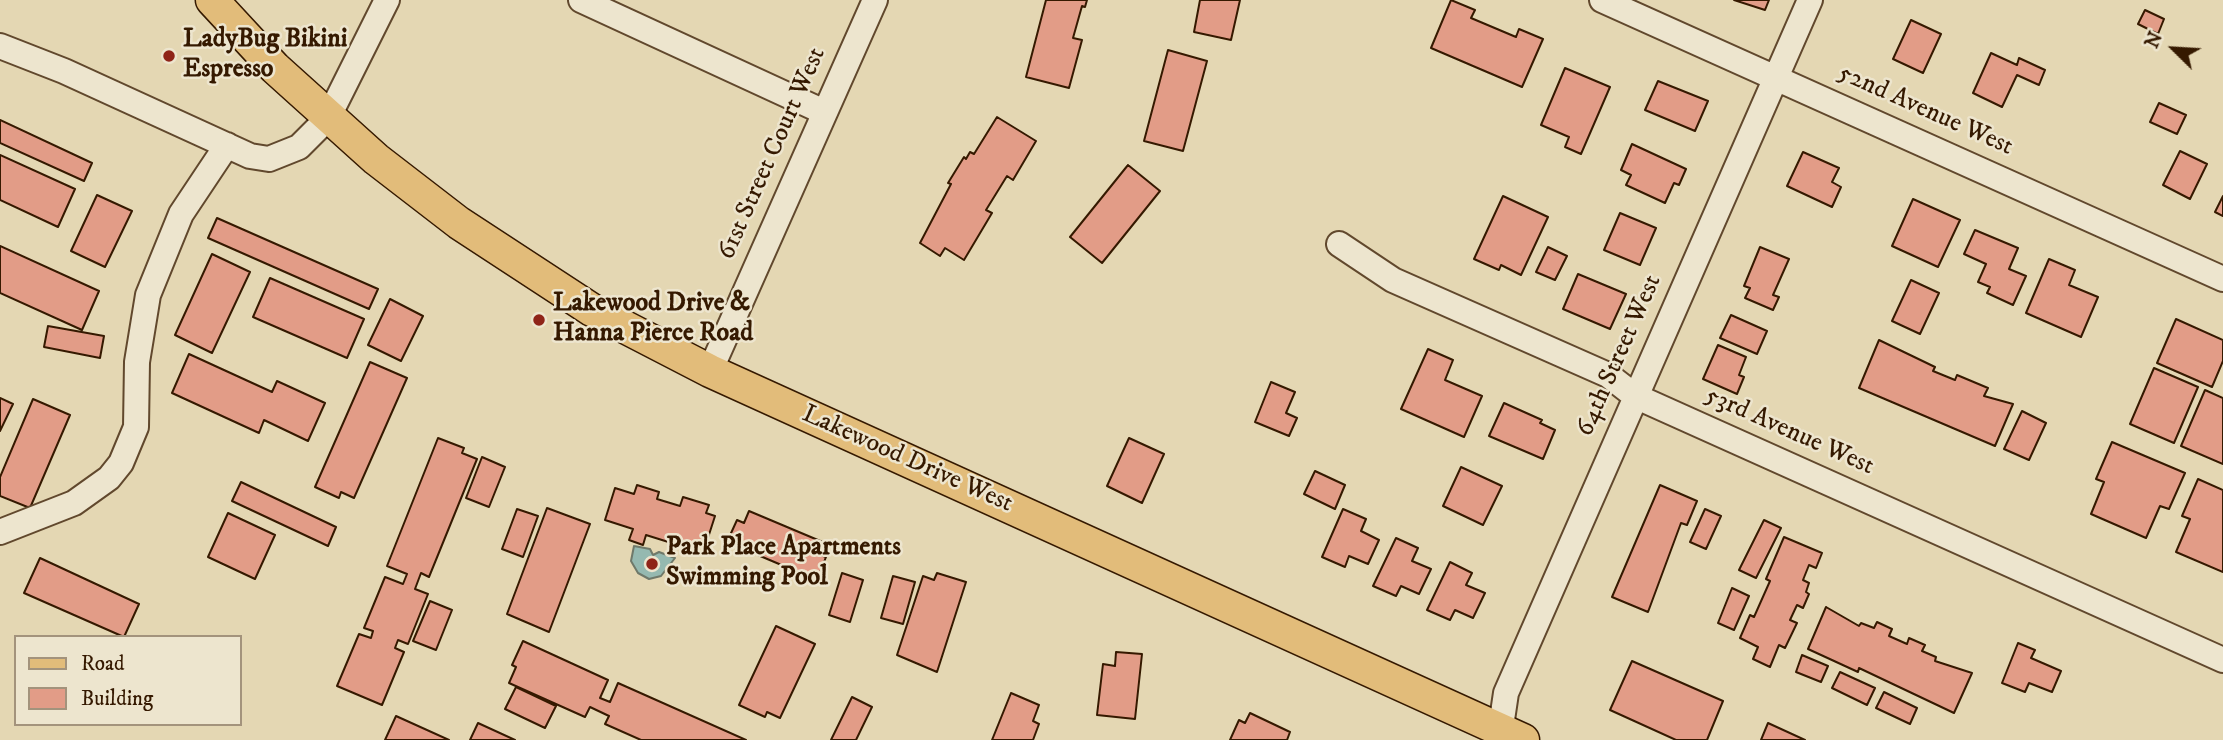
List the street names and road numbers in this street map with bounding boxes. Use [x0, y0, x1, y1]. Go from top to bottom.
street label: 61st Street Court West [712, 43, 834, 265]
street label: 52nd Avenue West [1832, 58, 2018, 164]
street label: 64th Street West [1570, 270, 1670, 442]
street label: 53rd Avenue West [1700, 381, 1878, 483]
street label: Lakewood Drive West [797, 399, 1017, 521]

